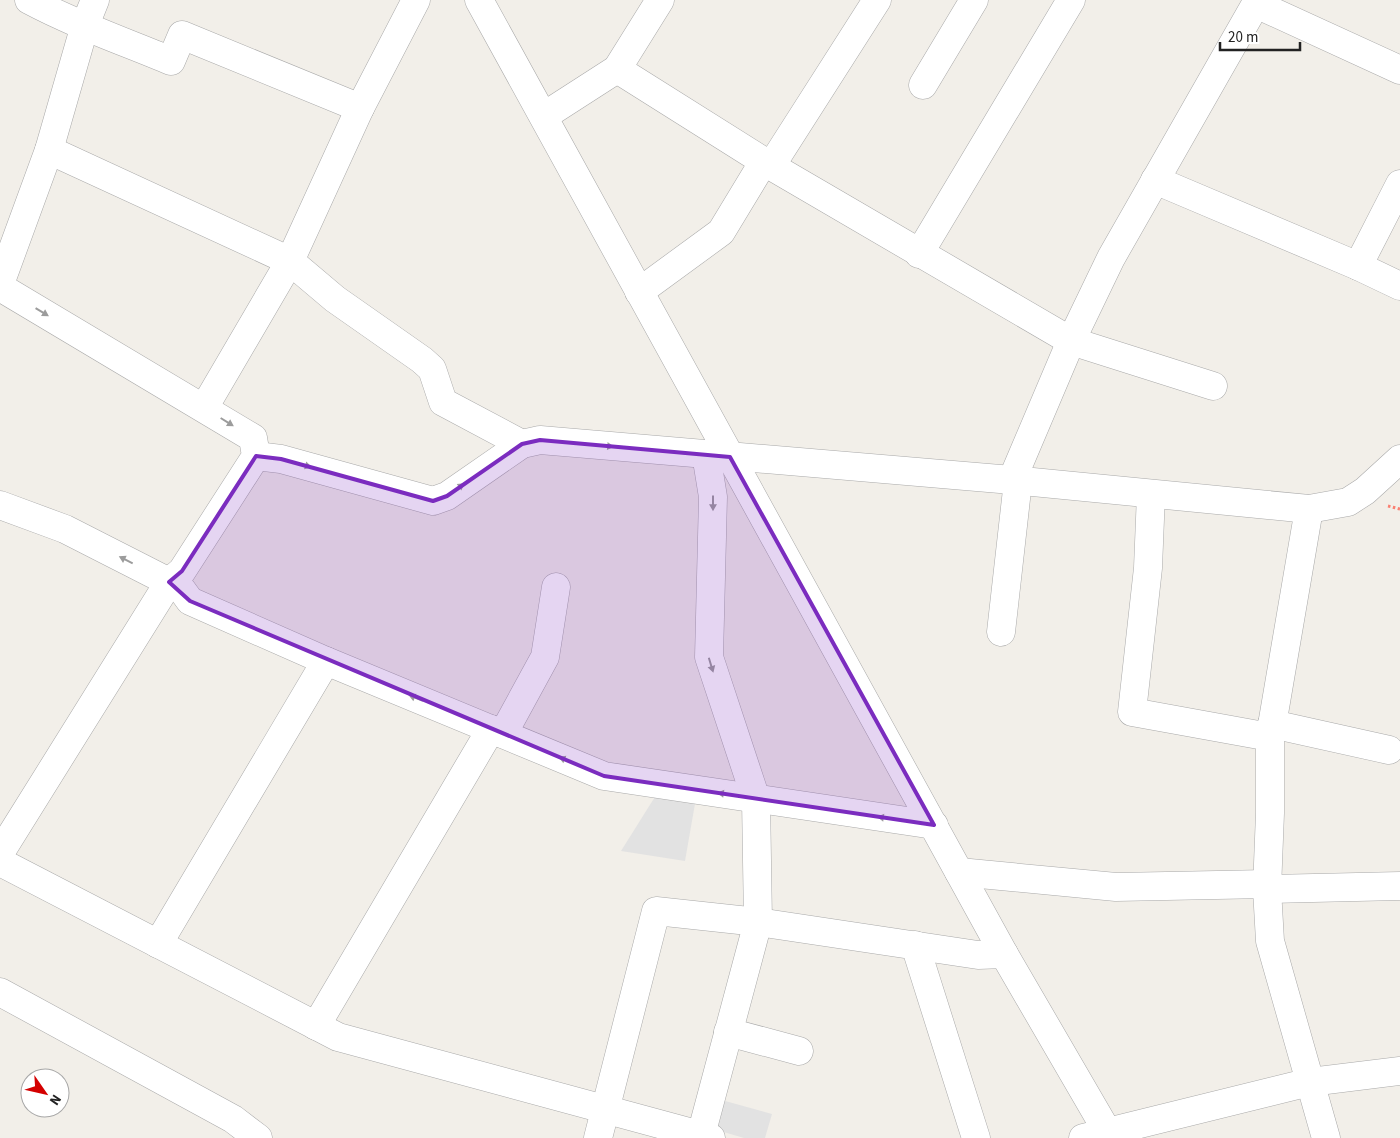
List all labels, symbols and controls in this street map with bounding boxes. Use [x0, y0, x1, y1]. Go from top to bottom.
scale bar [1220, 20, 1300, 52]
text: 20 m [1228, 27, 1258, 48]
one-way arrow [35, 308, 49, 317]
one-way arrow [220, 417, 233, 427]
one-way arrow [598, 442, 614, 450]
one-way arrow [296, 461, 311, 469]
one-way arrow [451, 483, 465, 493]
one-way arrow [709, 495, 717, 511]
one-way arrow [119, 556, 133, 564]
one-way arrow [708, 657, 716, 672]
one-way arrow [409, 694, 423, 702]
one-way arrow [559, 756, 574, 764]
one-way arrow [716, 790, 732, 798]
one-way arrow [877, 813, 893, 821]
north arrow [20, 1068, 70, 1118]
text: N [44, 1090, 66, 1109]

